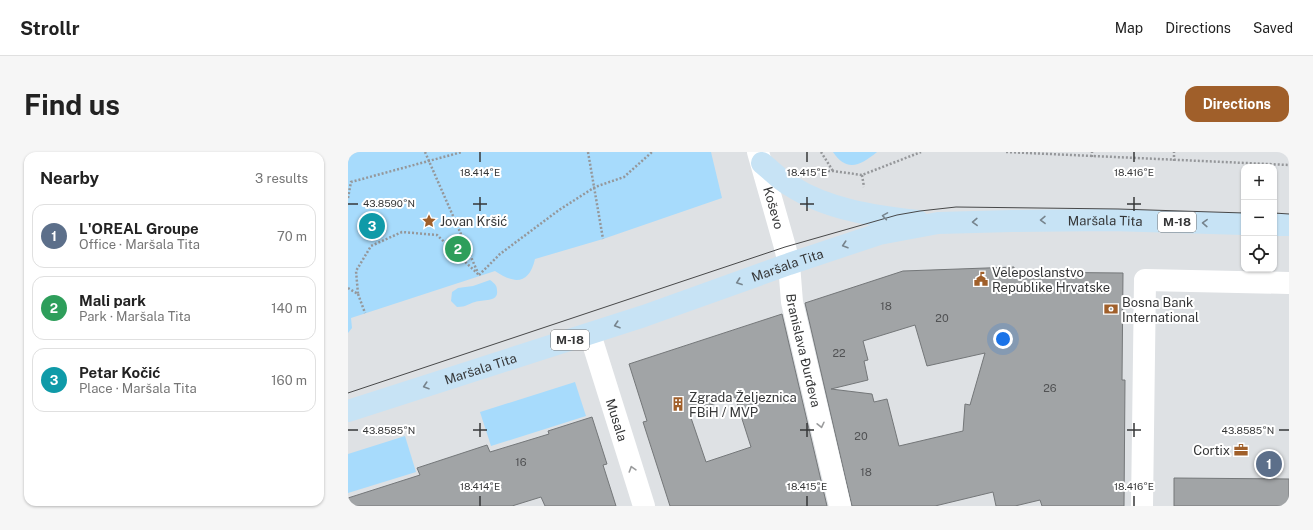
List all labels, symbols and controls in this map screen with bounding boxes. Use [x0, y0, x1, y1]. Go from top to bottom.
text: Strollr [20, 17, 79, 39]
text: Map [1115, 20, 1143, 36]
text: Directions [1165, 20, 1231, 36]
text: Saved [1253, 20, 1293, 36]
button: Directions [1185, 86, 1289, 122]
text: Find us [24, 88, 120, 121]
map controls [1241, 164, 1277, 272]
button: + [1241, 164, 1277, 200]
text: 18.414°E [460, 166, 500, 178]
text: 18.415°E [787, 166, 827, 178]
text: 18.416°E [1114, 166, 1154, 178]
text: Nearby [40, 168, 99, 188]
text: 3 results [255, 171, 308, 186]
street label: Koševo [760, 185, 787, 231]
text: 43.8590°N [363, 197, 415, 209]
button: − [1241, 200, 1277, 236]
pin: 3 [359, 211, 385, 241]
one-way arrow [882, 212, 888, 221]
road number: M-18 [1158, 212, 1196, 232]
place icon: Jovan Kršić [421, 213, 437, 229]
street label: Maršala Tita [1068, 213, 1143, 229]
place label: Jovan Kršić [440, 214, 507, 229]
one-way arrow [1040, 216, 1046, 224]
one-way arrow [972, 218, 978, 226]
one-way arrow [1202, 218, 1208, 227]
text: L'OREAL Groupe [79, 220, 199, 237]
text: 1 [51, 229, 57, 244]
text: 70 m [277, 229, 307, 244]
pin: 2 [445, 234, 471, 264]
button: locate [1241, 236, 1277, 272]
text: Office · Maršala Tita [79, 237, 200, 252]
one-way arrow [842, 240, 849, 249]
street label: Maršala Tita [750, 246, 825, 285]
place label: Veleposlanstvo Republike Hrvatske [992, 265, 1110, 295]
public building icon: Veleposlanstvo Republike Hrvatske [973, 271, 989, 287]
one-way arrow [736, 277, 743, 285]
text: Mali park [79, 292, 146, 309]
street label: Branislava Đurđeva [783, 293, 823, 409]
place label: Bosna Bank International [1122, 295, 1199, 325]
house number: 18 [880, 300, 892, 312]
text: 2 [50, 301, 58, 316]
text: 140 m [271, 301, 307, 316]
bank icon: Bosna Bank International [1103, 301, 1119, 317]
text: Park · Maršala Tita [79, 309, 191, 324]
house number: 20 [935, 312, 949, 324]
one-way arrow [613, 320, 620, 329]
your location [993, 329, 1013, 349]
road number: M-18 [551, 330, 589, 350]
house number: 22 [832, 347, 846, 359]
street label: Maršala Tita [443, 350, 518, 388]
text: Petar Kočić [79, 364, 161, 381]
text: 3 [50, 373, 58, 388]
text: 160 m [271, 373, 307, 388]
text: Place · Maršala Tita [79, 381, 197, 396]
one-way arrow [423, 381, 430, 390]
house number: 26 [1043, 382, 1057, 394]
place label: Zgrada Željeznica FBiH / MVP [689, 390, 797, 420]
building icon: Zgrada Željeznica FBiH / MVP [670, 396, 686, 412]
street label: Musala [603, 397, 630, 443]
one-way arrow [816, 422, 824, 428]
text: 43.8585°N [363, 424, 415, 436]
text: 43.8585°N [1222, 424, 1274, 436]
house number: 20 [854, 430, 868, 442]
office icon: Cortix [1233, 442, 1249, 458]
place label: Cortix [1193, 443, 1230, 458]
pin: 1 [1256, 449, 1282, 479]
house number: 16 [515, 456, 527, 468]
one-way arrow [628, 465, 637, 472]
house number: 18 [860, 466, 872, 478]
text: 18.414°E [460, 480, 500, 492]
text: 18.415°E [787, 480, 827, 492]
text: 18.416°E [1114, 480, 1154, 492]

